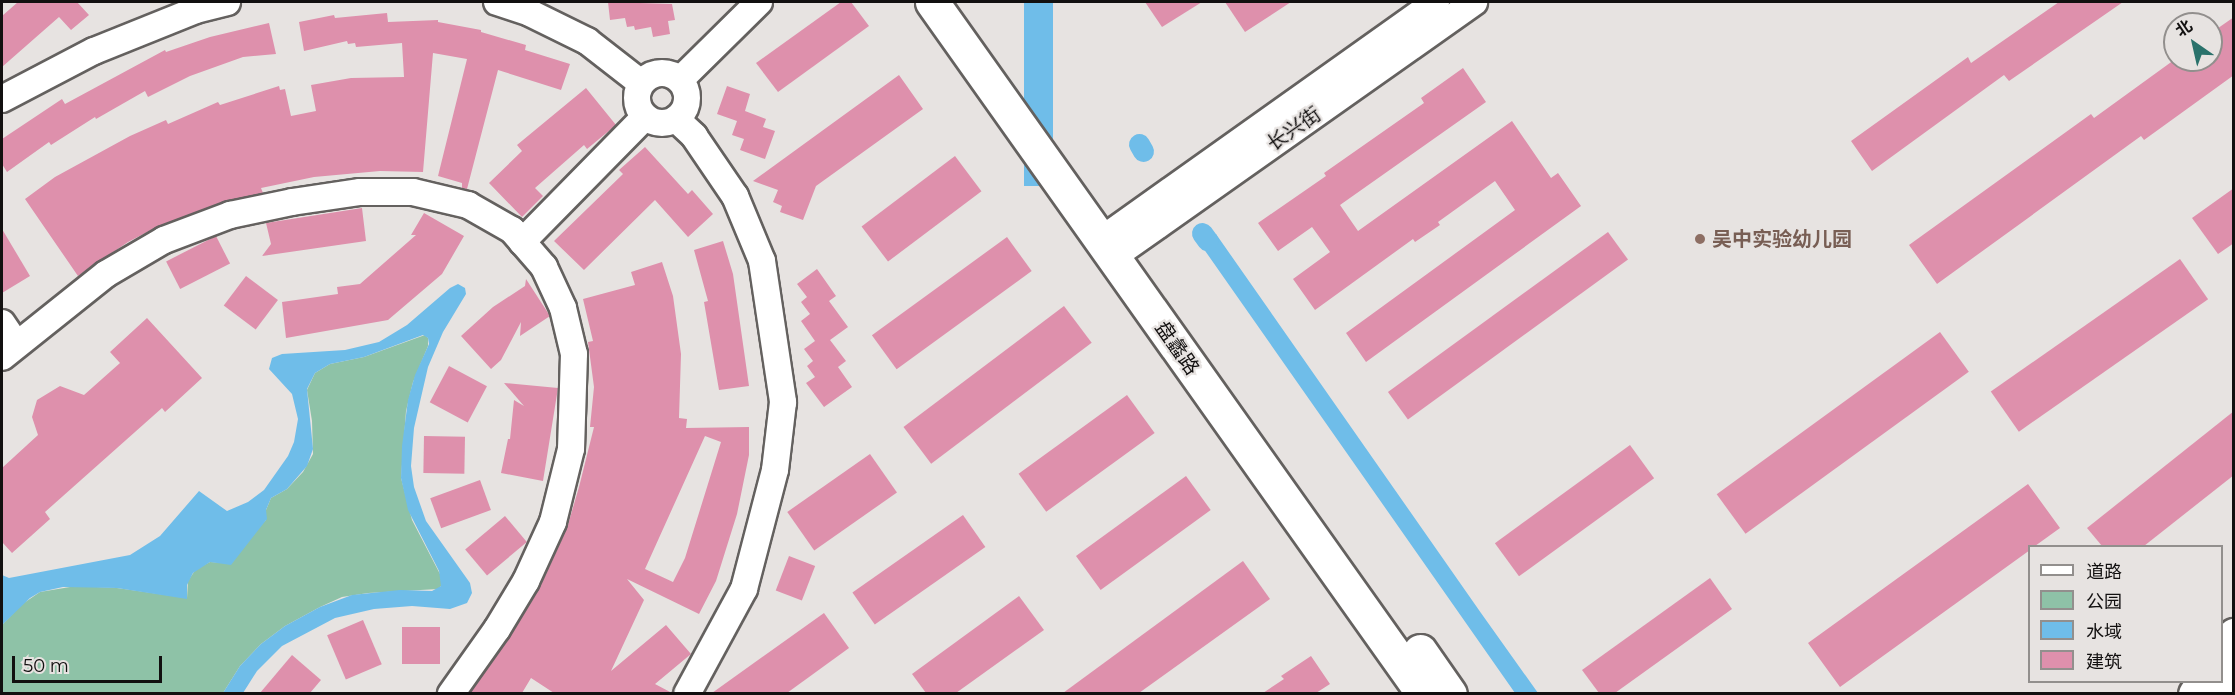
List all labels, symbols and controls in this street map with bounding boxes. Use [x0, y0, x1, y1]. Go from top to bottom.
north arrow [2163, 12, 2223, 72]
text: 北 [2172, 16, 2196, 41]
street label: 长兴街 [1263, 102, 1325, 156]
place label: 吴中实验幼儿园 [1712, 227, 1852, 251]
marker: 吴中实验幼儿园 [1693, 232, 1707, 246]
street label: 盘蠡路 [1150, 317, 1204, 379]
legend [2028, 545, 2223, 683]
text: 道路 [2086, 561, 2122, 583]
text: 公园 [2086, 591, 2122, 613]
text: 水域 [2086, 621, 2122, 643]
scale bar [15, 644, 165, 682]
text: 建筑 [2086, 651, 2122, 673]
text: 50 m [23, 655, 69, 677]

